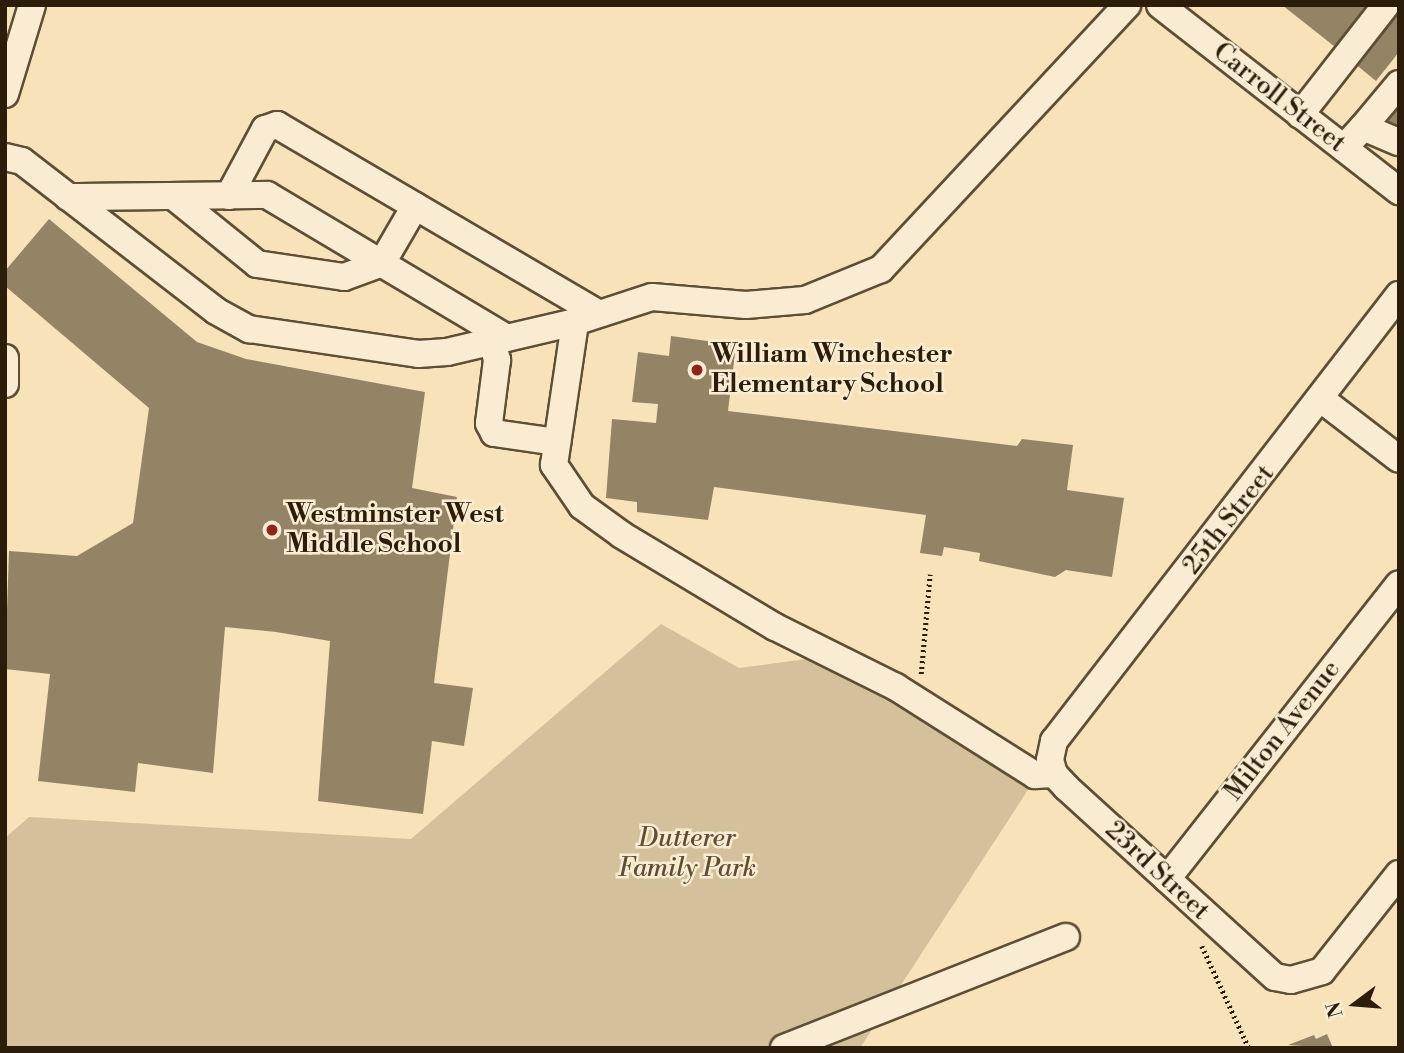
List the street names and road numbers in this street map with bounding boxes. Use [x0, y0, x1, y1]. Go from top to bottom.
street label: Carroll Street [1206, 37, 1352, 159]
street label: 25th Street [1177, 459, 1281, 581]
street label: Milton Avenue [1219, 655, 1347, 807]
street label: 23rd Street [1098, 815, 1216, 927]

